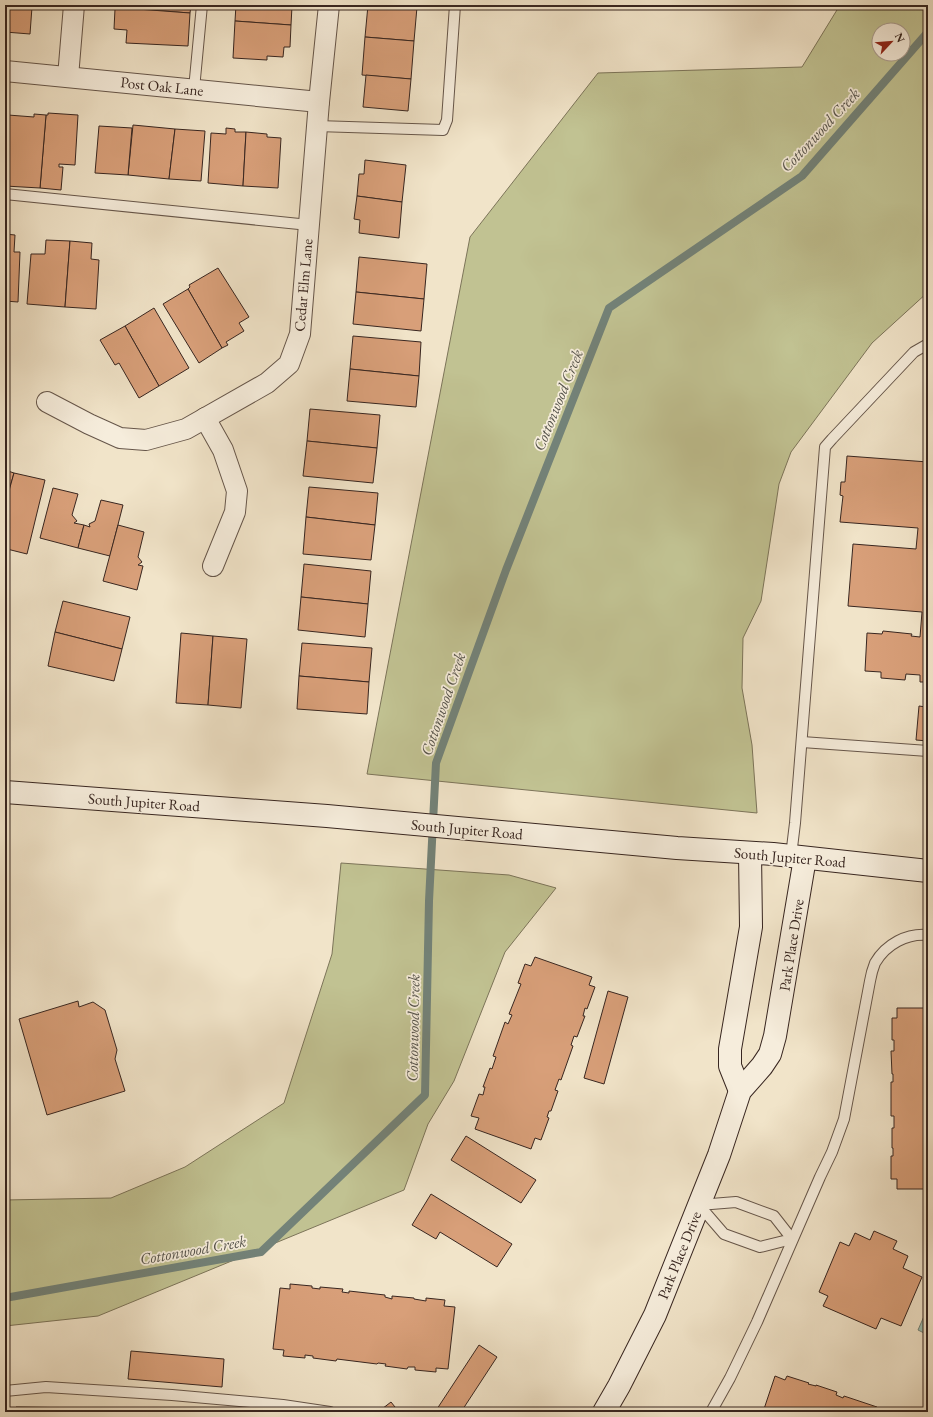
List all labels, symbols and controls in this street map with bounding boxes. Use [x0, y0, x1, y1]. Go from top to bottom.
north arrow [871, 22, 911, 62]
text: N [892, 31, 908, 45]
street label: Post Oak Lane [119, 72, 205, 100]
water label: Cottonwood Creek [776, 83, 865, 176]
street label: Cedar Elm Lane [289, 238, 317, 332]
water label: Cottonwood Creek [528, 346, 588, 454]
water label: Cottonwood Creek [416, 649, 471, 758]
street label: South Jupiter Road [87, 789, 201, 815]
street label: South Jupiter Road [410, 815, 524, 843]
street label: South Jupiter Road [733, 843, 847, 871]
street label: Park Place Drive [774, 897, 808, 992]
water label: Cottonwood Creek [402, 973, 424, 1082]
street label: Park Place Drive [653, 1208, 705, 1302]
water label: Cottonwood Creek [138, 1230, 248, 1270]

